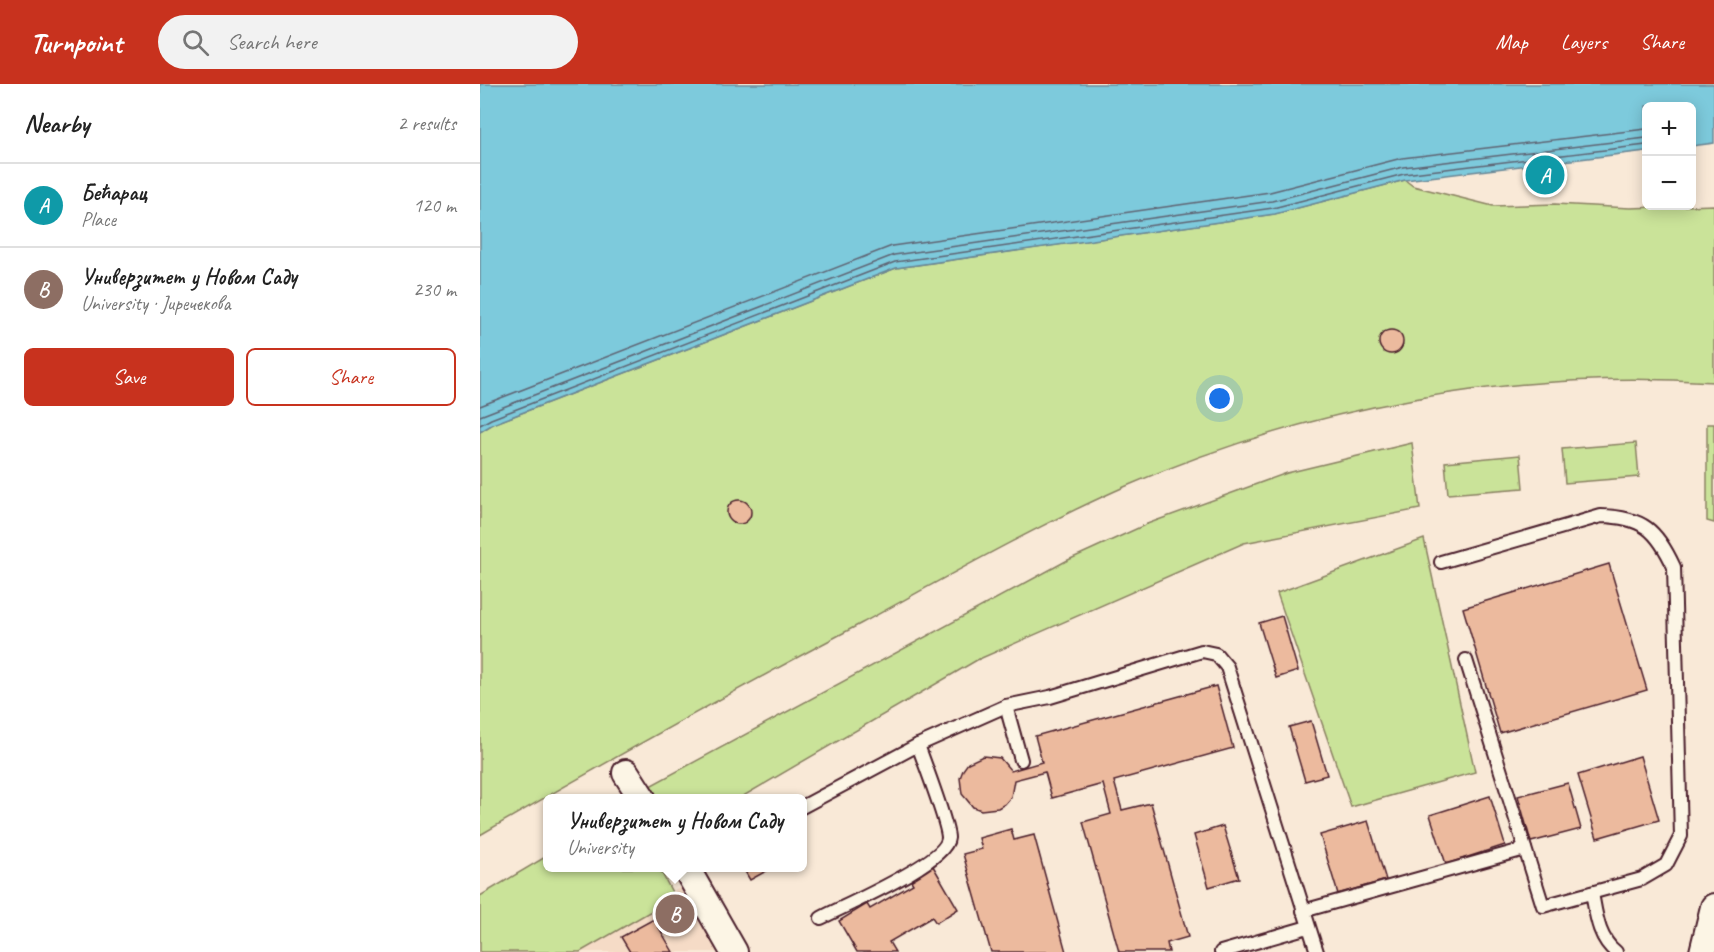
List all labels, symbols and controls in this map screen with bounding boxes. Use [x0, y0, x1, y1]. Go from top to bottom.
search box [158, 15, 578, 69]
text: Turnpoint [30, 25, 122, 60]
icon: search [179, 26, 212, 59]
text: Search here [227, 28, 317, 56]
text: Map [1495, 29, 1528, 55]
text: Layers [1561, 29, 1607, 55]
text: Share [1640, 29, 1684, 55]
map controls [1642, 102, 1696, 210]
button: + [1642, 102, 1696, 156]
text: Nearby [24, 107, 89, 140]
text: 2 results [397, 111, 456, 136]
pin: A [1526, 152, 1564, 197]
button: − [1642, 156, 1696, 210]
text: Бећарац [81, 179, 147, 207]
text: A [38, 193, 49, 218]
text: 120 m [413, 193, 456, 218]
text: Place [81, 207, 116, 232]
text: Универзитет у Новом Саду [81, 263, 297, 291]
text: B [38, 277, 49, 302]
text: 230 m [413, 277, 456, 302]
text: University · Јиречекова [81, 291, 231, 316]
button: Save [24, 348, 234, 406]
button: Share [246, 348, 456, 406]
your location [1205, 384, 1234, 413]
popup [543, 794, 807, 872]
text: Универзитет у Новом Саду [567, 807, 783, 835]
text: University [567, 835, 634, 860]
pin: B [656, 892, 694, 936]

